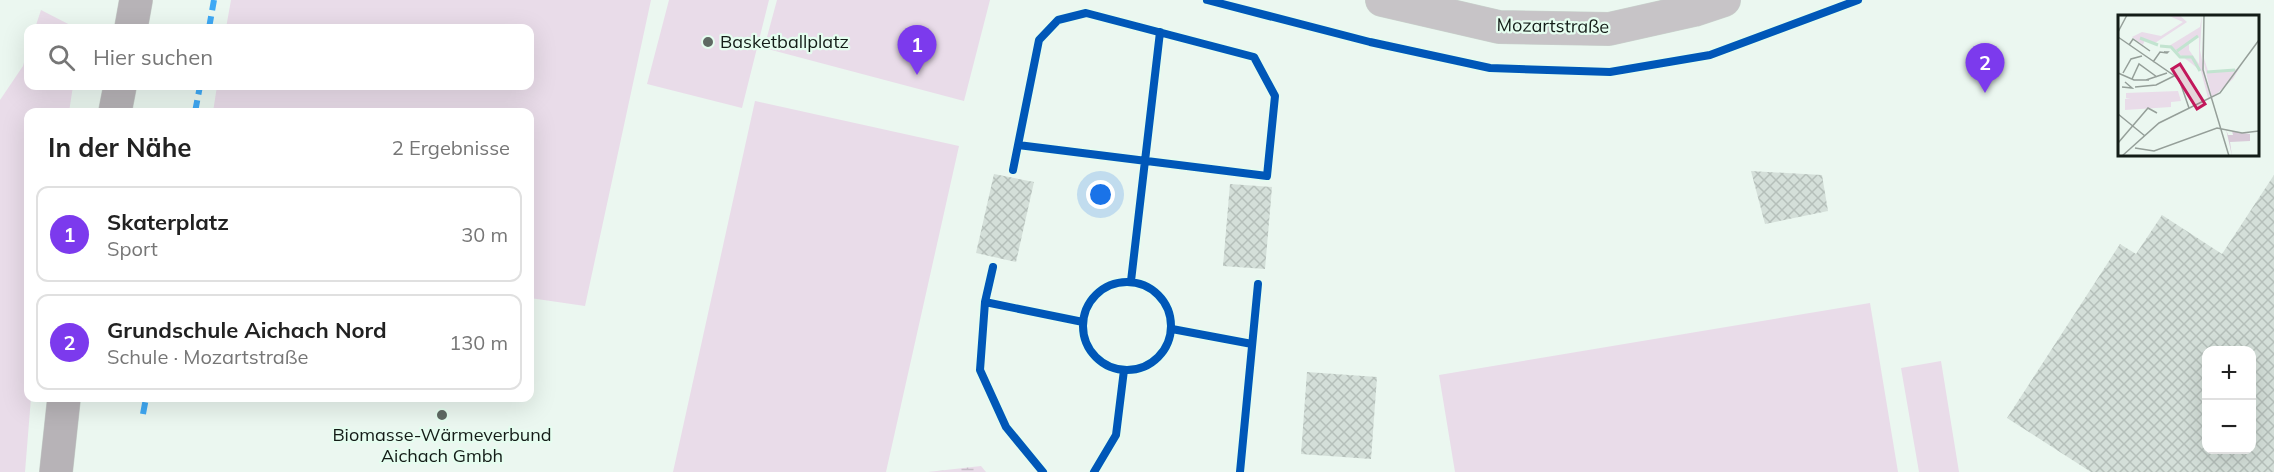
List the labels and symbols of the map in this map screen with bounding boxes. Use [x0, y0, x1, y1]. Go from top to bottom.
street label: Mozartstraße [1497, 13, 1609, 38]
inset map [2118, 15, 2259, 156]
pin: 1 [898, 26, 936, 75]
place label: Basketballplatz [720, 30, 849, 53]
marker: Basketballplatz [701, 35, 715, 49]
pin: 2 [1966, 44, 2004, 93]
your location [1086, 180, 1115, 209]
marker: Biomasse-Wärmeverbund Aichach Gmbh [435, 408, 449, 422]
place label: Biomasse-Wärmeverbund Aichach Gmbh [332, 423, 552, 467]

